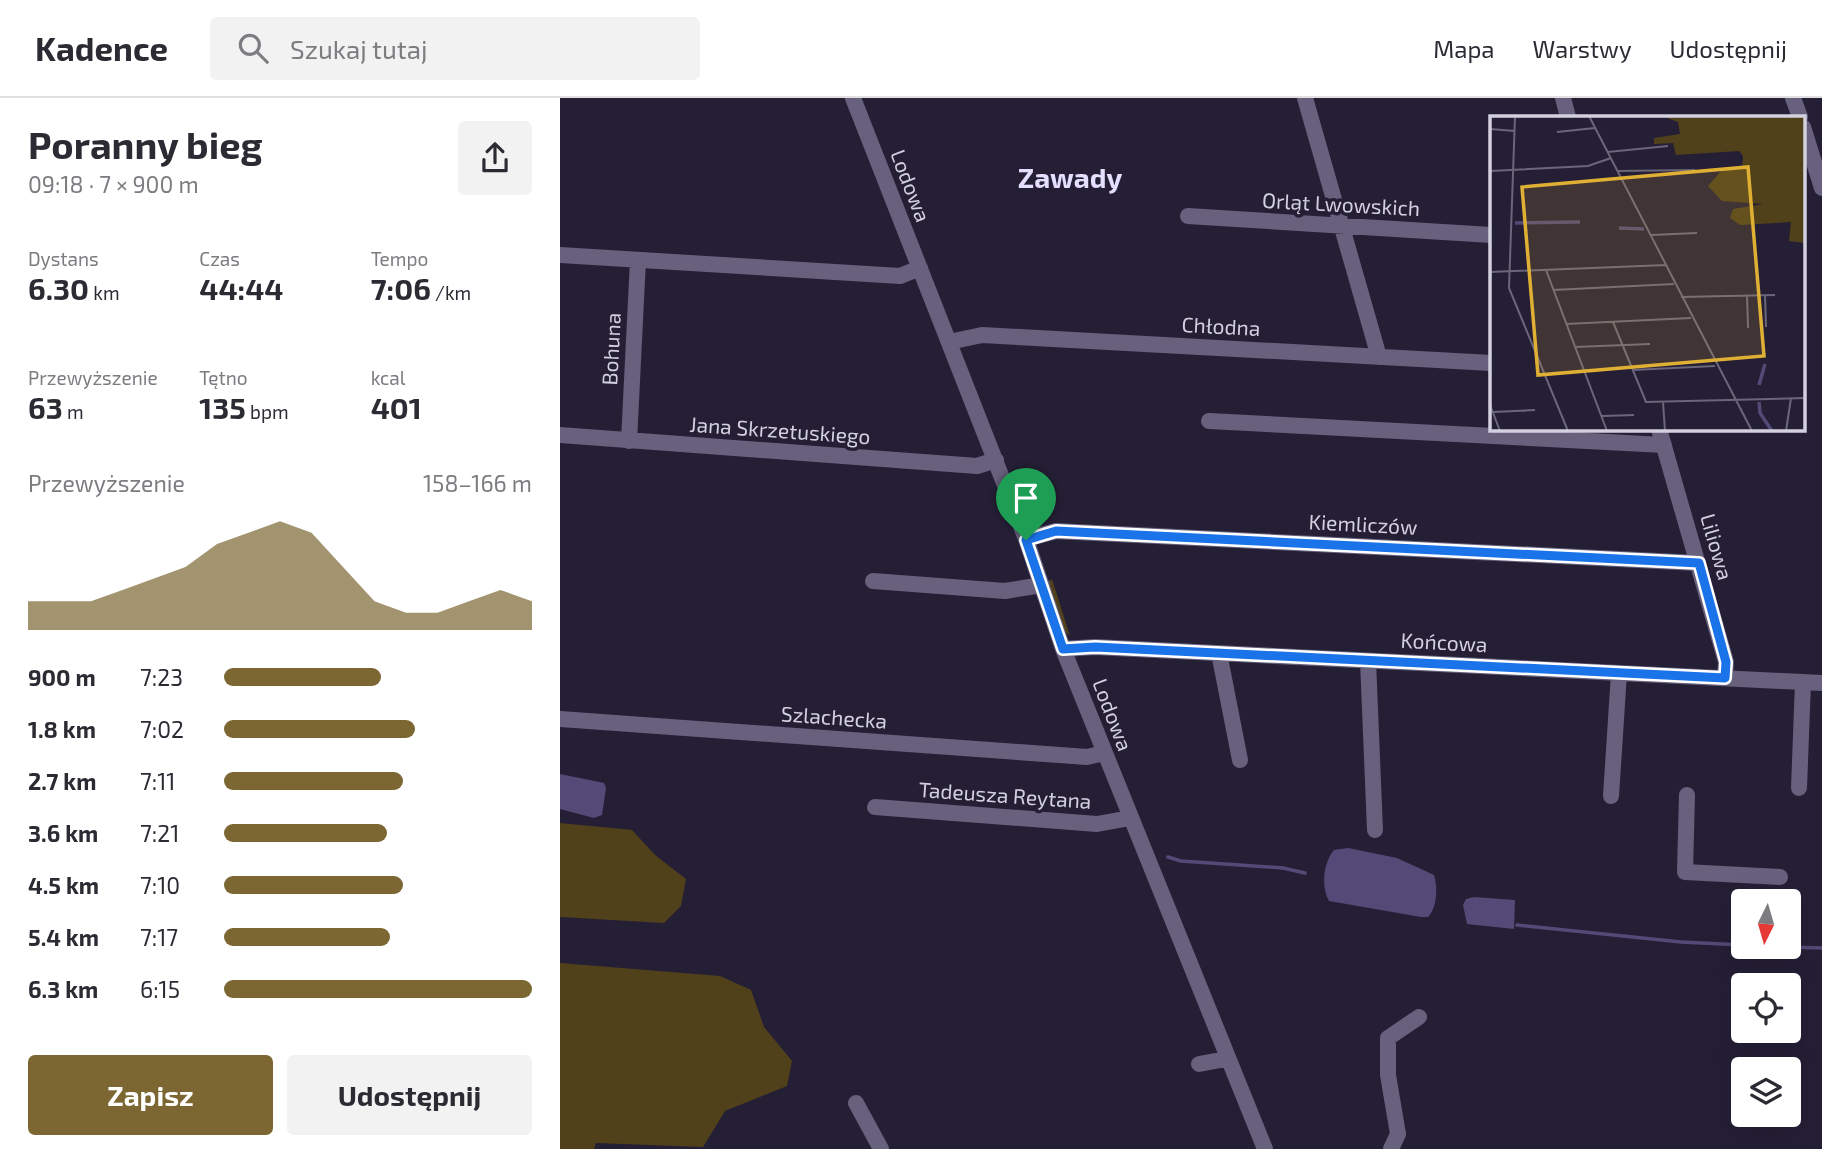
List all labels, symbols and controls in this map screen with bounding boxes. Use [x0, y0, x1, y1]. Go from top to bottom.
search box [210, 17, 700, 80]
text: Kadence [35, 28, 168, 68]
icon: search [234, 29, 272, 67]
text: Szukaj tutaj [290, 33, 428, 64]
text: Mapa [1433, 34, 1495, 63]
text: Warstwy [1533, 34, 1632, 63]
text: Udostępnij [1670, 34, 1787, 63]
inset map [1490, 116, 1804, 430]
text: Poranny bieg [28, 121, 263, 167]
button: share [458, 121, 532, 195]
street label: Lodowa [886, 146, 937, 225]
district label: Zawady [1018, 160, 1122, 194]
text: 09:18 · 7 × 900 m [28, 170, 199, 198]
street label: Orląt Lwowskich [1261, 187, 1421, 220]
text: Dystans [28, 247, 99, 270]
text: Czas [199, 247, 240, 270]
text: Tempo [371, 247, 428, 270]
text: 6.30 [28, 270, 89, 306]
text: 44:44 [199, 270, 283, 306]
text: 7:06 [371, 270, 431, 306]
text: km [89, 281, 120, 304]
text: /km [431, 281, 471, 304]
street label: Chłodna [1181, 311, 1261, 340]
street label: Bohuna [596, 312, 625, 386]
text: Przewyższenie [28, 366, 158, 389]
text: Tętno [199, 366, 248, 389]
text: kcal [371, 366, 405, 389]
text: 63 [28, 389, 63, 425]
text: 135 [199, 389, 246, 425]
text: 401 [371, 389, 422, 425]
text: m [63, 400, 84, 423]
text: bpm [246, 400, 289, 423]
street label: Jana Skrzetuskiego [689, 411, 871, 448]
pin [996, 468, 1056, 540]
text: Przewyższenie [28, 469, 185, 497]
text: 158–166 m [423, 469, 532, 497]
icon: arrive [1007, 479, 1045, 517]
street label: Kiemliczów [1308, 508, 1418, 539]
street label: Liliowa [1696, 510, 1739, 583]
street label: Końcowa [1400, 627, 1488, 656]
text: 900 m [28, 663, 96, 691]
text: 7:23 [140, 663, 183, 691]
street label: Lodowa [1088, 675, 1139, 754]
street label: Szlachecka [780, 700, 888, 733]
text: 1.8 km [28, 715, 96, 743]
text: 7:02 [140, 715, 184, 743]
text: 2.7 km [28, 767, 96, 795]
text: 7:11 [140, 767, 176, 795]
street label: Tadeusza Reytana [918, 776, 1092, 813]
text: 3.6 km [28, 819, 98, 847]
text: 7:21 [140, 819, 179, 847]
text: 4.5 km [28, 871, 99, 899]
text: 7:10 [140, 871, 180, 899]
north arrow [1731, 889, 1801, 959]
map controls [1731, 889, 1801, 1127]
text: 5.4 km [28, 923, 99, 951]
text: 7:17 [140, 923, 178, 951]
button: locate [1731, 973, 1801, 1043]
text: 6.3 km [28, 975, 98, 1003]
text: 6:15 [140, 975, 180, 1003]
button: Zapisz [28, 1055, 273, 1135]
button: Udostępnij [287, 1055, 532, 1135]
button: layers [1731, 1057, 1801, 1127]

